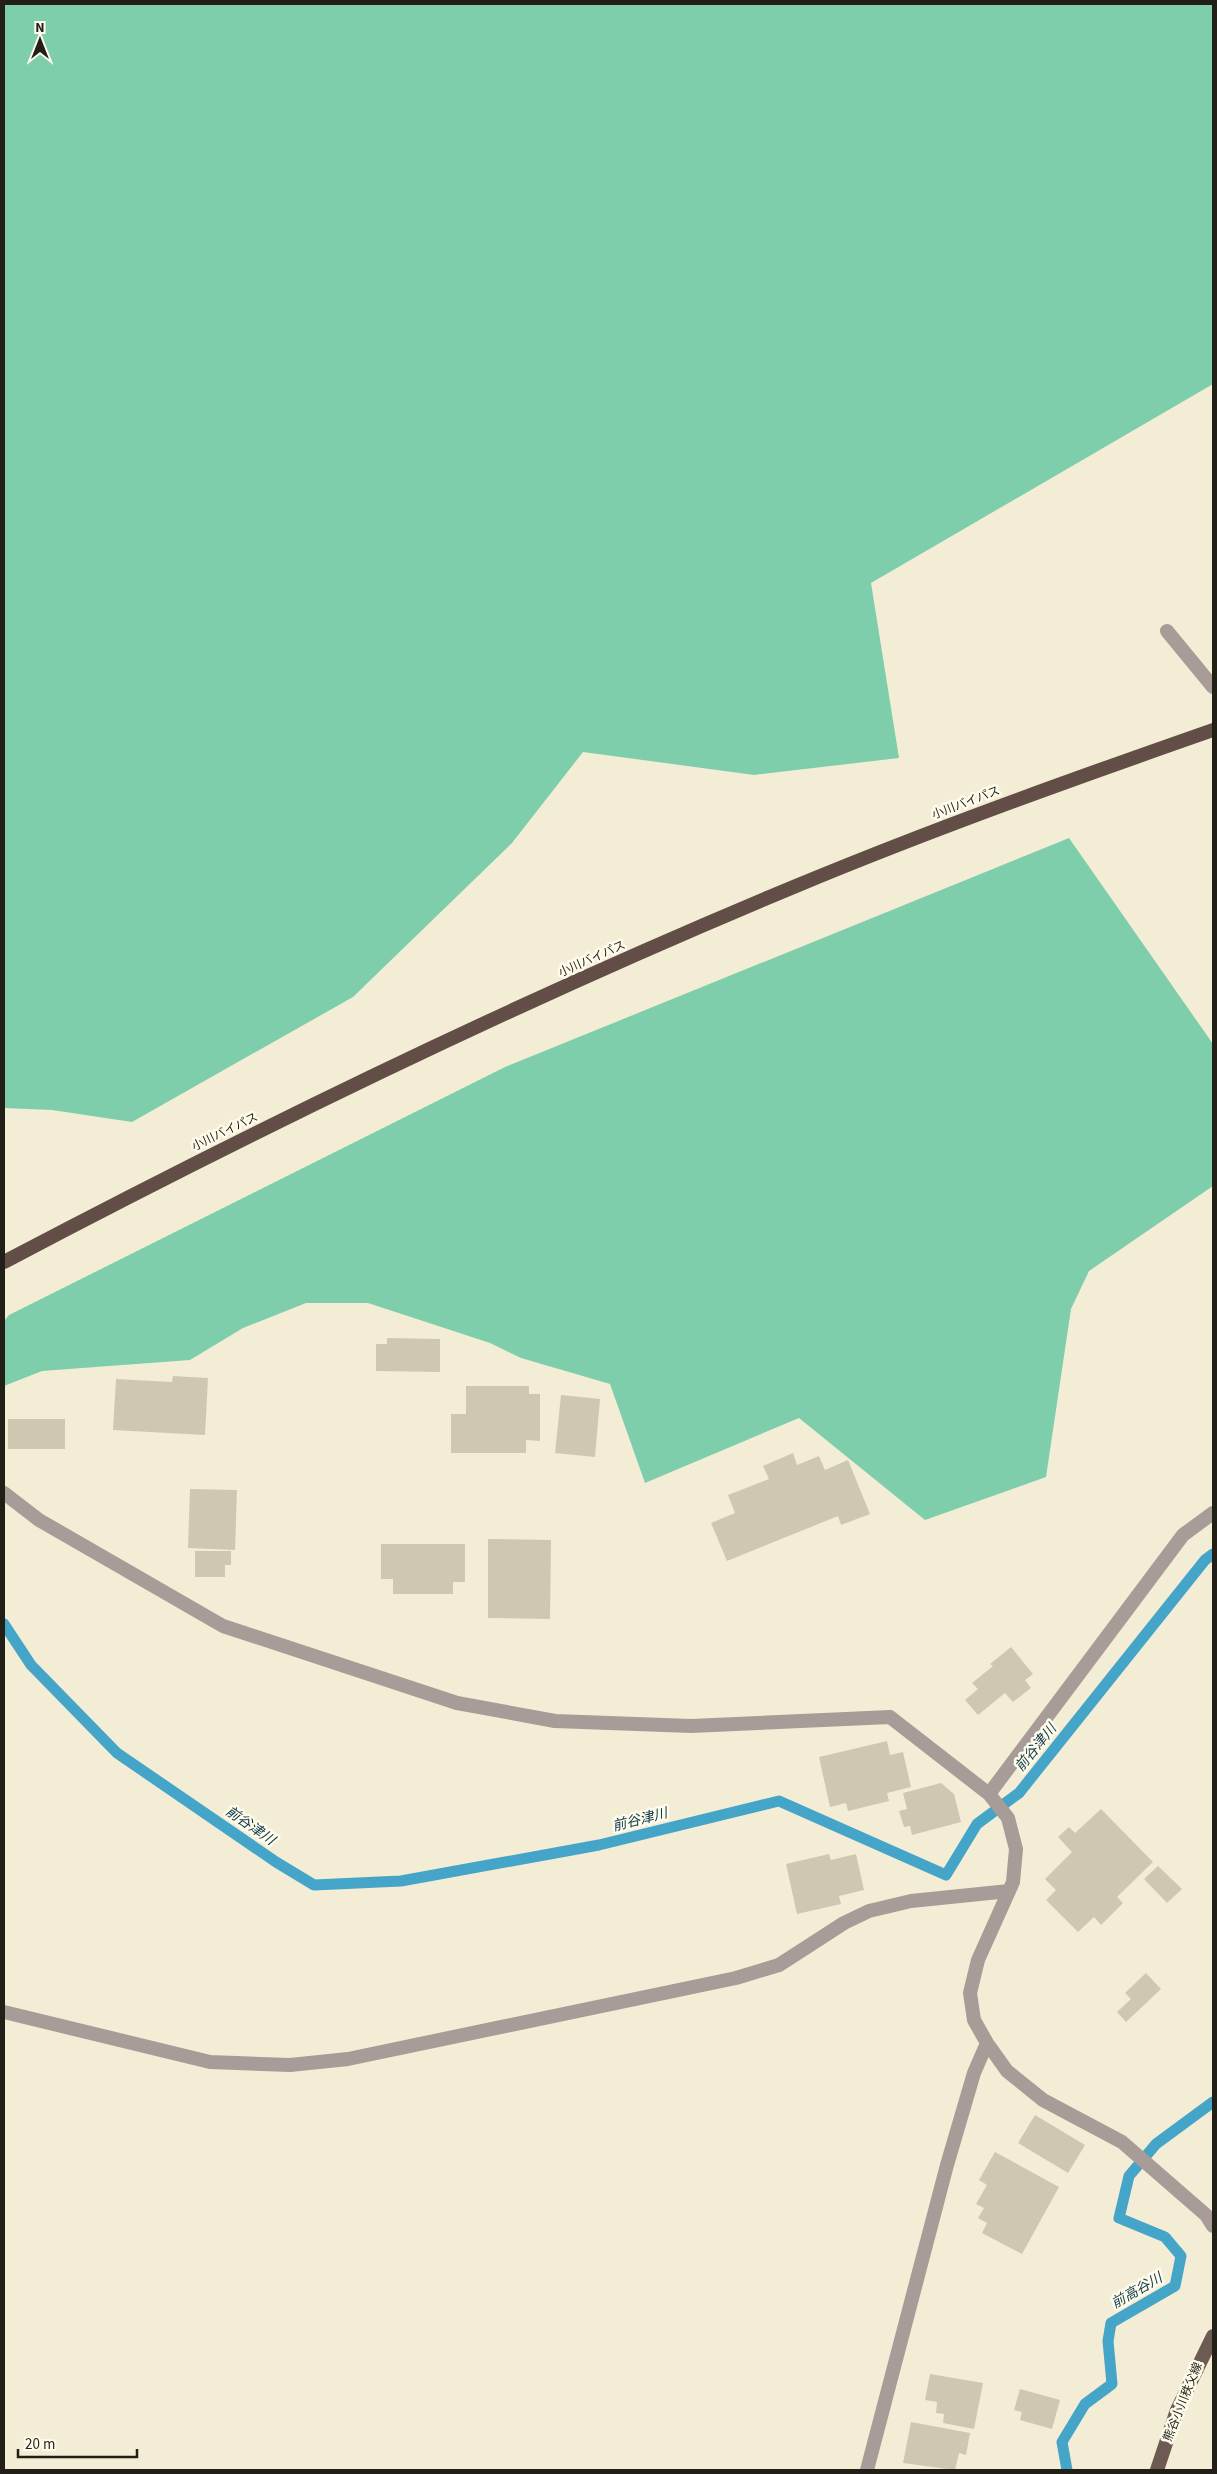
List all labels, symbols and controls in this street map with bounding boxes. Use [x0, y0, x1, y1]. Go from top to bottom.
north arrow [15, 15, 65, 65]
text: N [35, 18, 45, 38]
street label: 小川バイパス [929, 782, 1003, 824]
street label: 小川バイパス [556, 937, 628, 981]
street label: 小川バイパス [189, 1109, 261, 1155]
water label: 前谷津川 [1011, 1718, 1063, 1776]
water label: 前谷津川 [221, 1802, 280, 1851]
water label: 前谷津川 [610, 1803, 672, 1836]
water label: 前高谷川 [1108, 2267, 1168, 2314]
street label: 熊谷小川秩父線 [1159, 2360, 1207, 2444]
scale bar [18, 2426, 136, 2458]
text: 20 m [25, 2434, 55, 2455]

